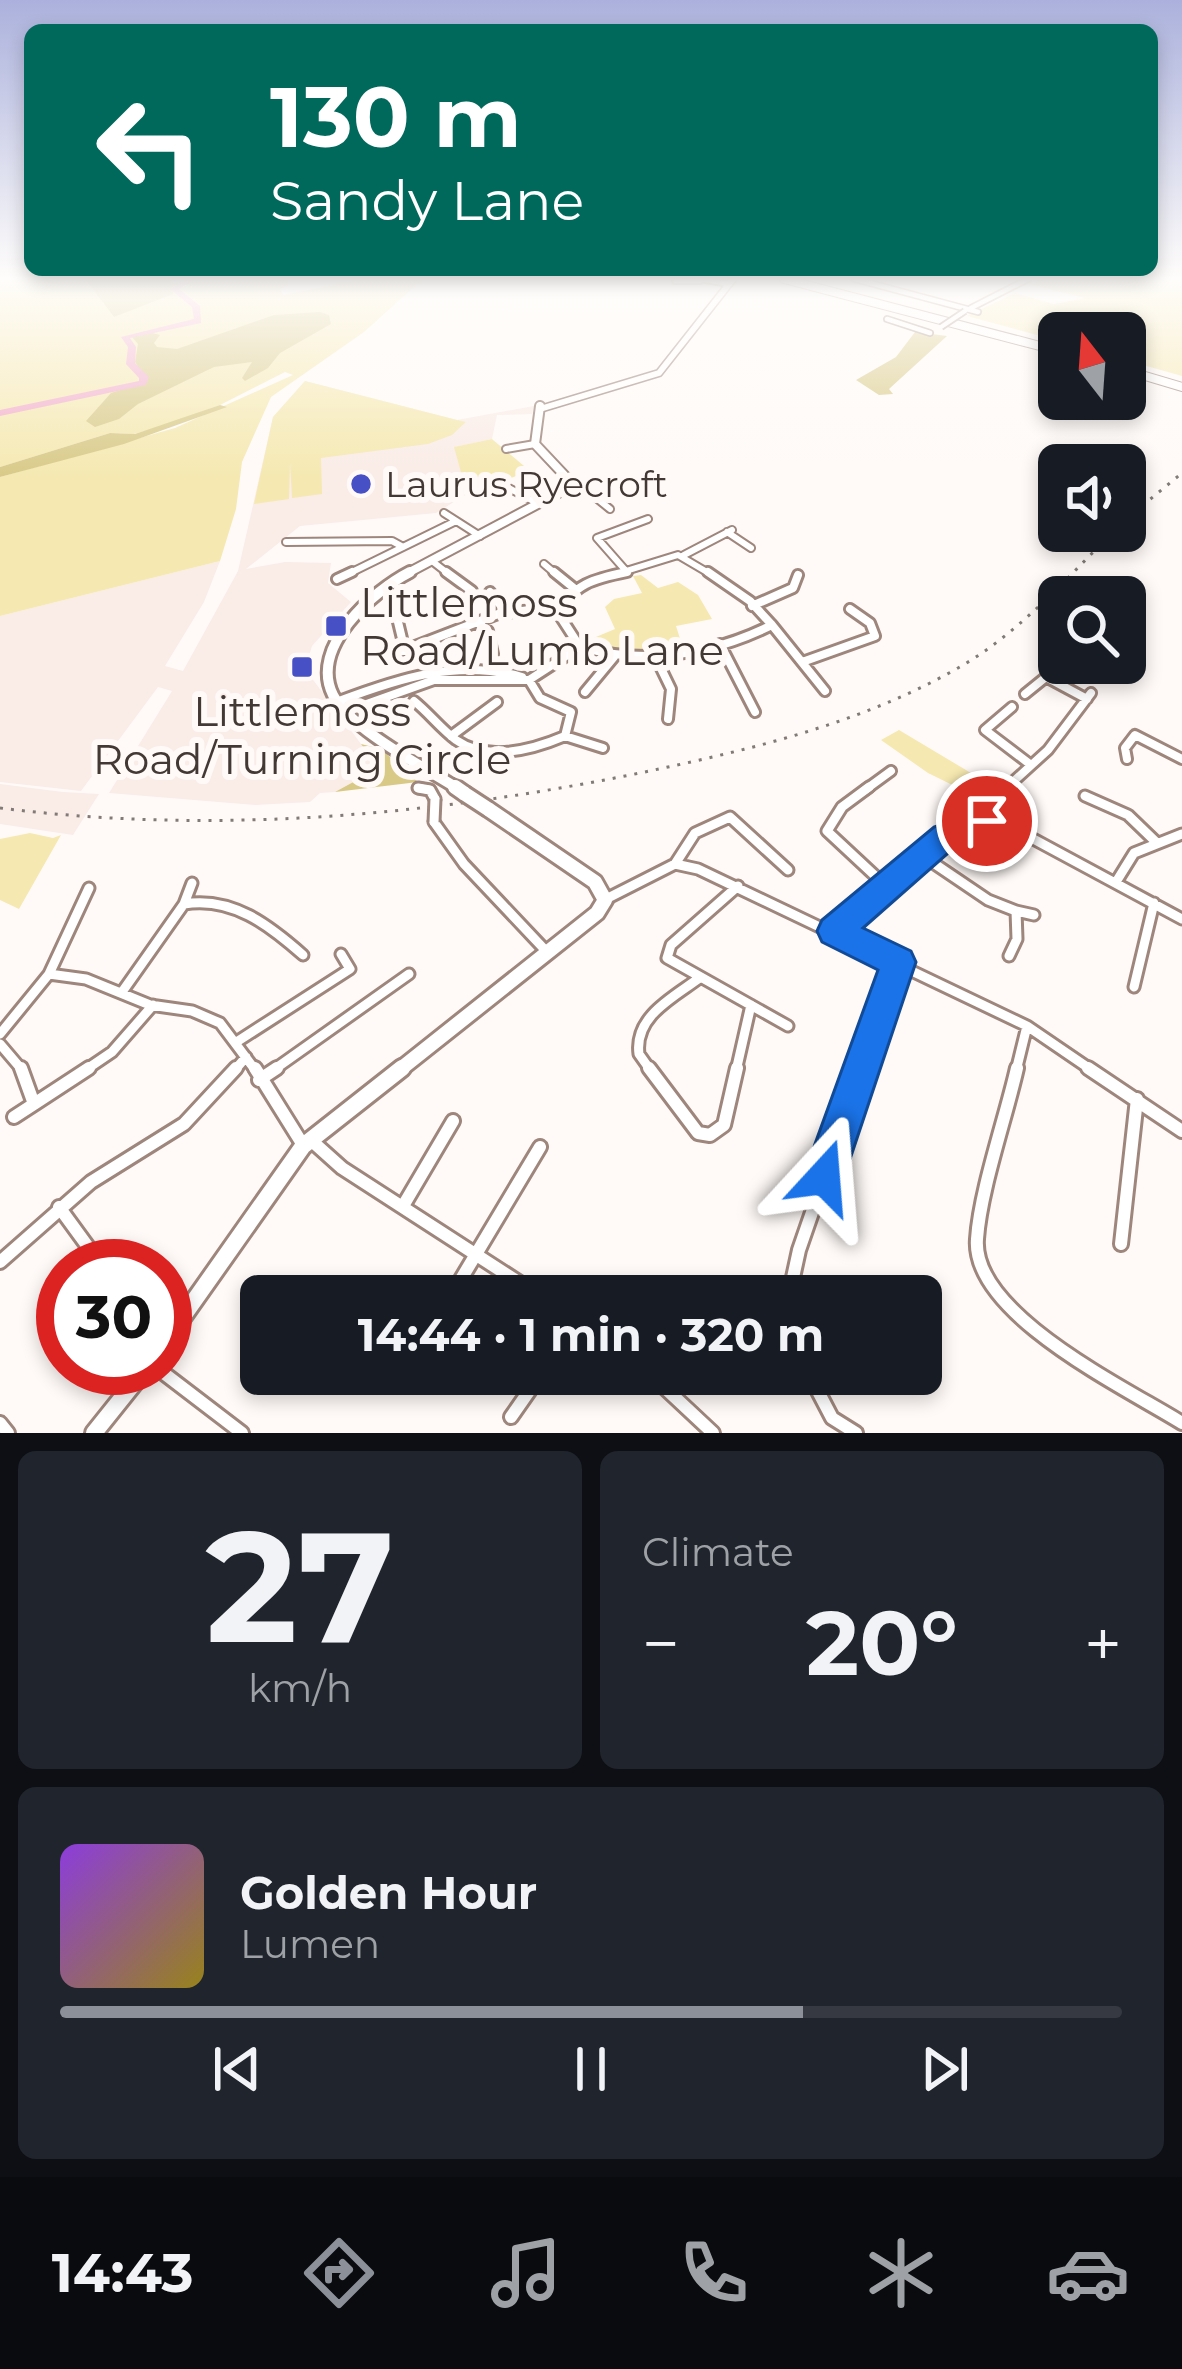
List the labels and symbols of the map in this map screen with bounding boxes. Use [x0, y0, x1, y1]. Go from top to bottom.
north arrow [1038, 312, 1146, 420]
place label: Laurus Ryecroft [385, 462, 668, 506]
marker: Laurus Ryecroft [348, 471, 374, 497]
place label: Littlemoss Road/Lumb Lane [360, 576, 724, 676]
marker: Littlemoss Road/Lumb Lane [323, 613, 349, 639]
marker: Littlemoss Road/Turning Circle [289, 654, 315, 680]
place label: Littlemoss Road/Turning Circle [93, 685, 511, 785]
pin [936, 770, 1038, 872]
position arrow [761, 1114, 887, 1240]
speed limit sign: 30 [36, 1239, 192, 1395]

